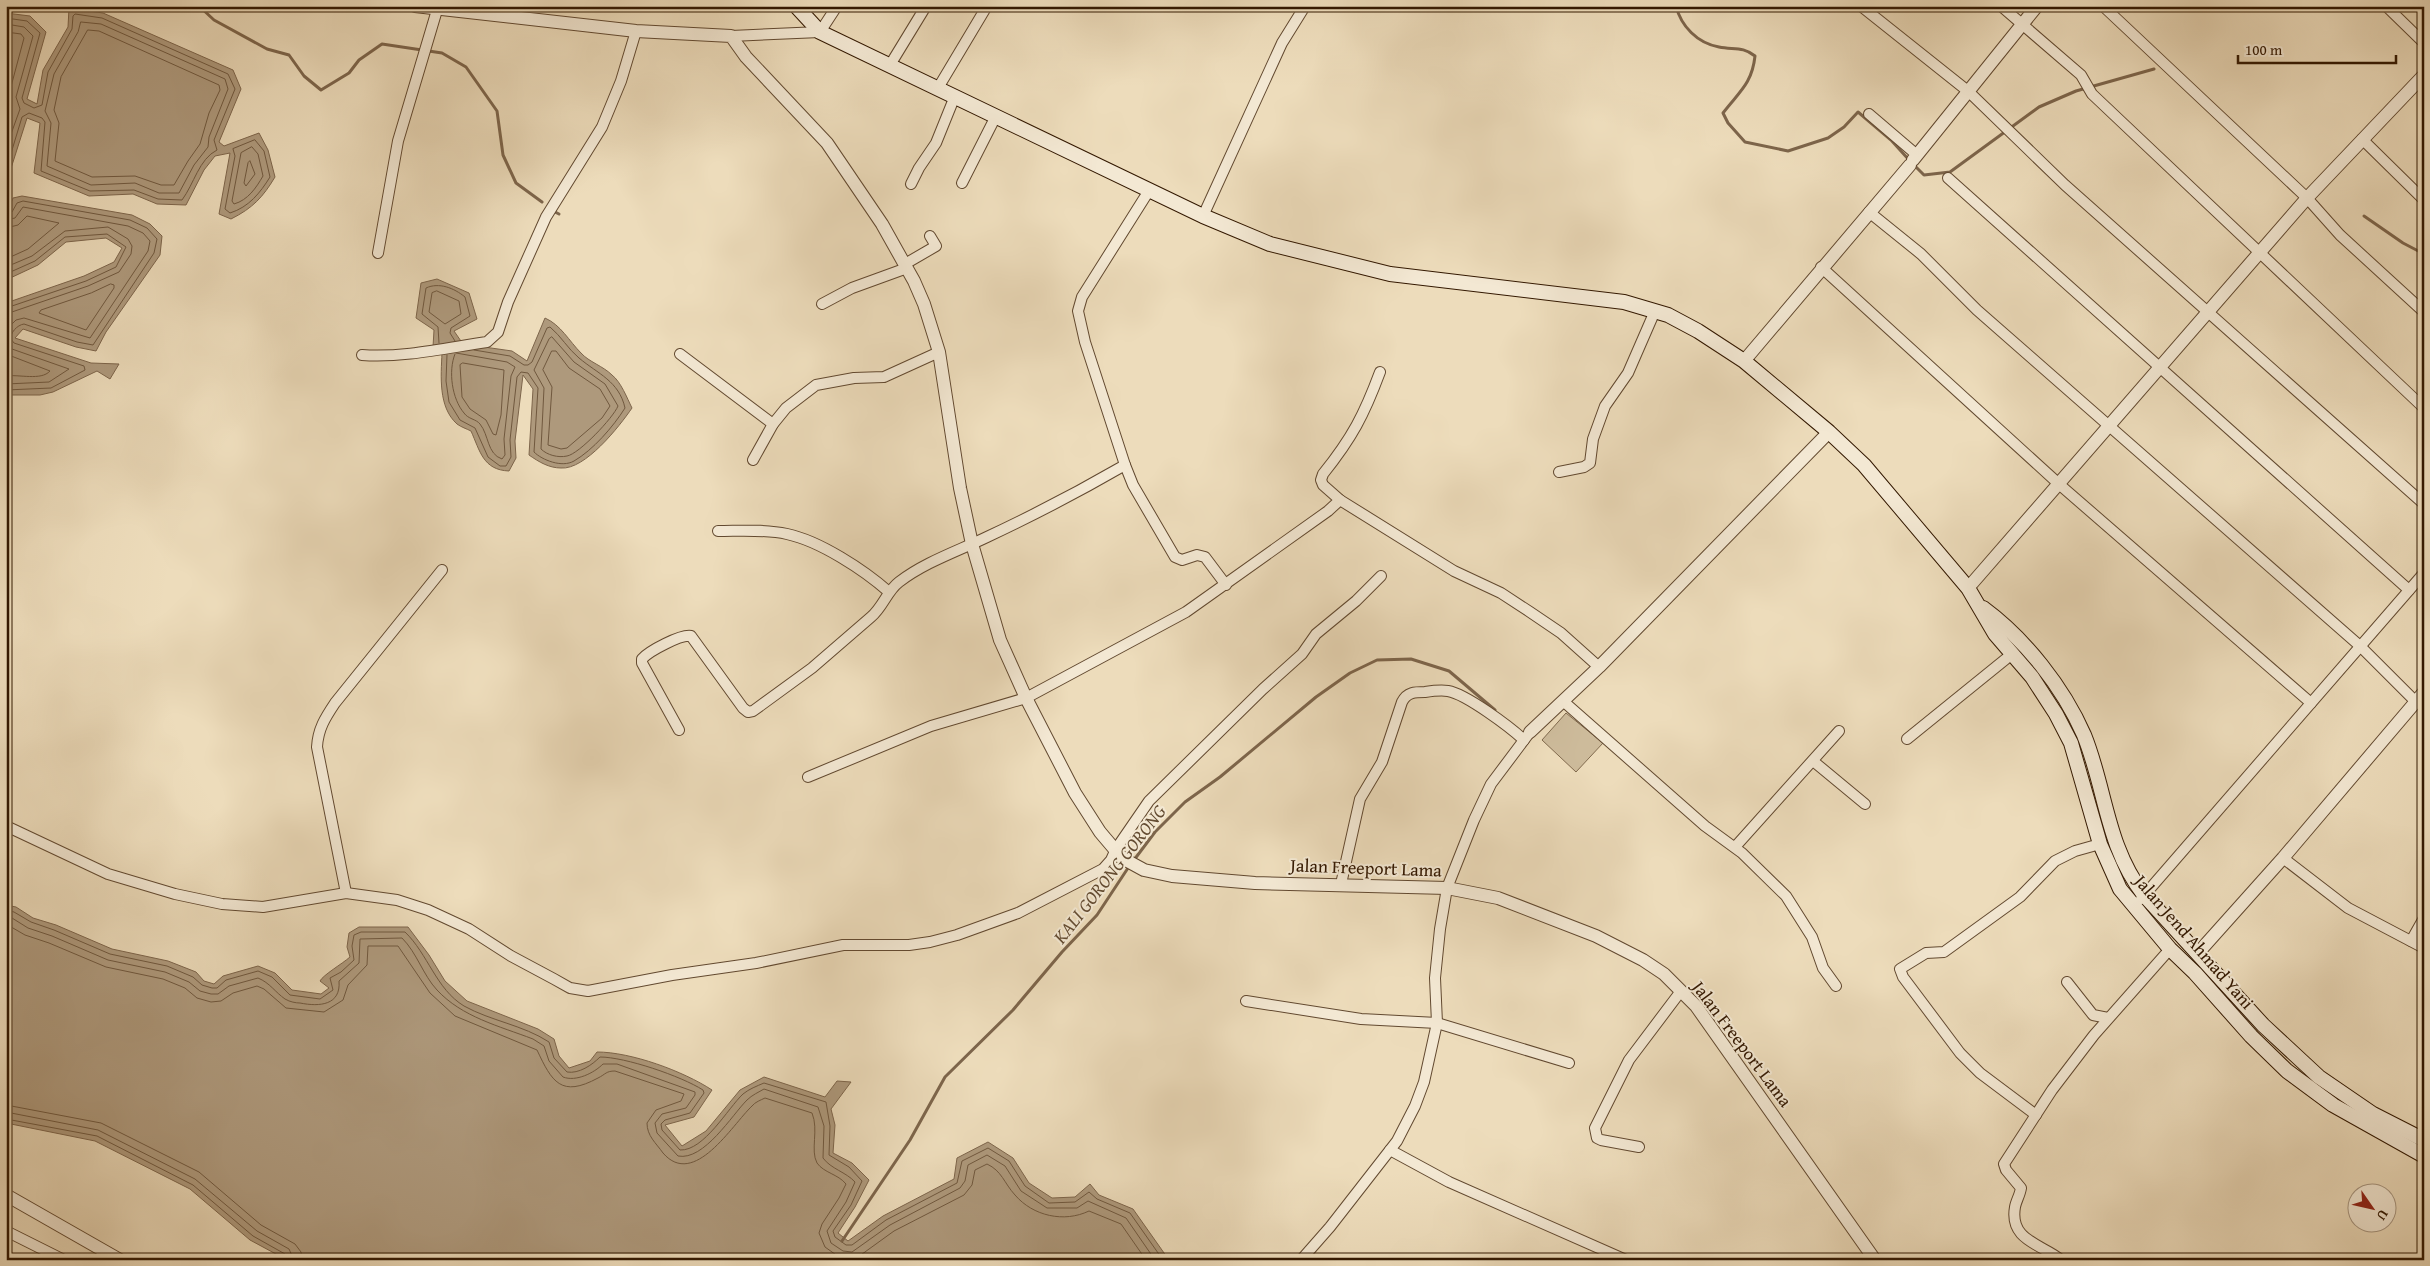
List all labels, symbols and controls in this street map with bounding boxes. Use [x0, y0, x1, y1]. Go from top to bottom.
scale bar [2238, 32, 2395, 64]
text: 100 m [2245, 39, 2283, 60]
water label: KALI GORONG GORONG [1045, 798, 1173, 950]
street label: Jalan Freeport Lama [1288, 851, 1443, 884]
street label: Jalan Jend Ahmad Yani [2127, 867, 2261, 1015]
street label: Jalan Freeport Lama [1685, 973, 1799, 1113]
north arrow [2348, 1184, 2398, 1234]
text: U [2372, 1206, 2394, 1225]

